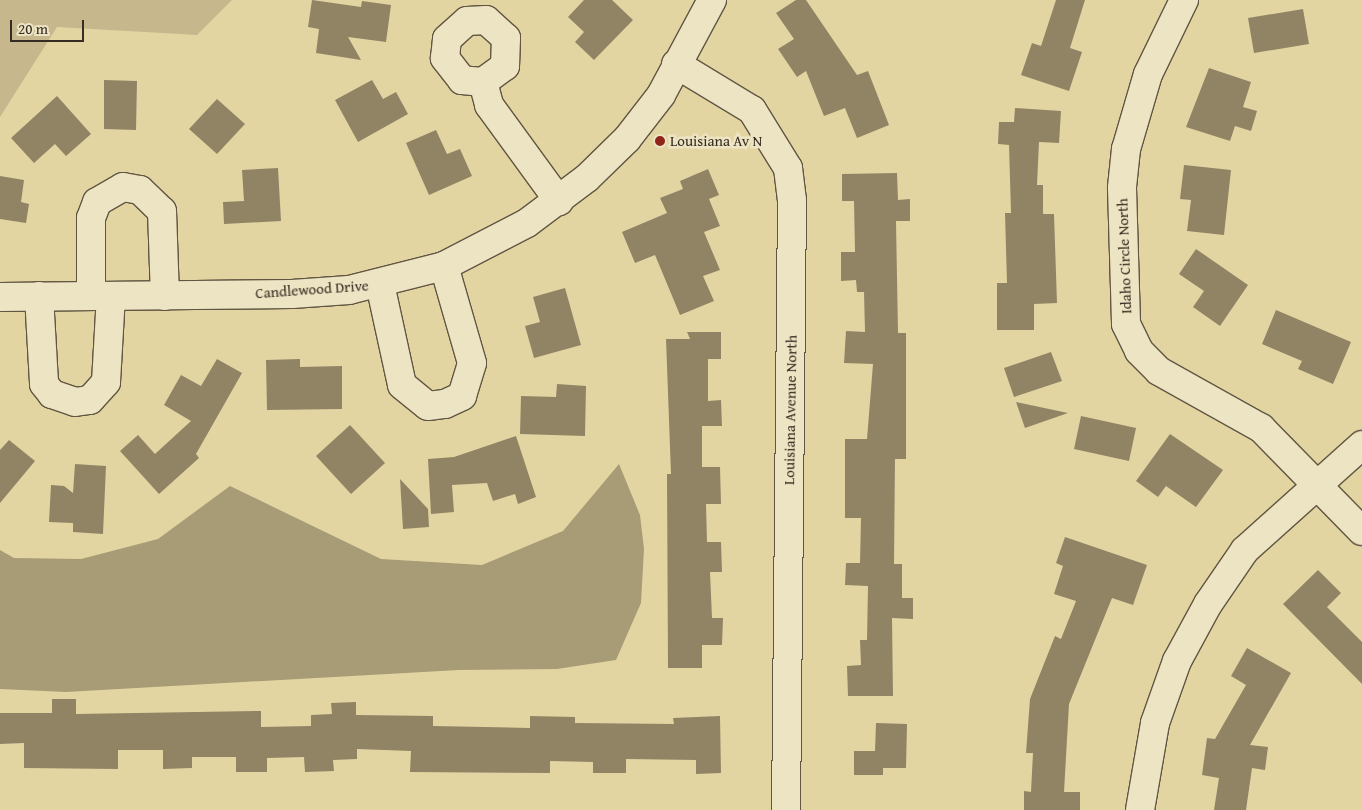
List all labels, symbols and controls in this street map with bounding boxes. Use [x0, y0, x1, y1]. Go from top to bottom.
scale bar [12, 10, 86, 42]
text: 20 m [18, 18, 48, 39]
place label: Louisiana Av N [670, 132, 762, 150]
marker: Louisiana Av N [654, 135, 666, 147]
street label: Idaho Circle North [1113, 198, 1135, 314]
street label: Candlewood Drive [255, 276, 369, 302]
street label: Louisiana Avenue North [780, 335, 800, 485]

